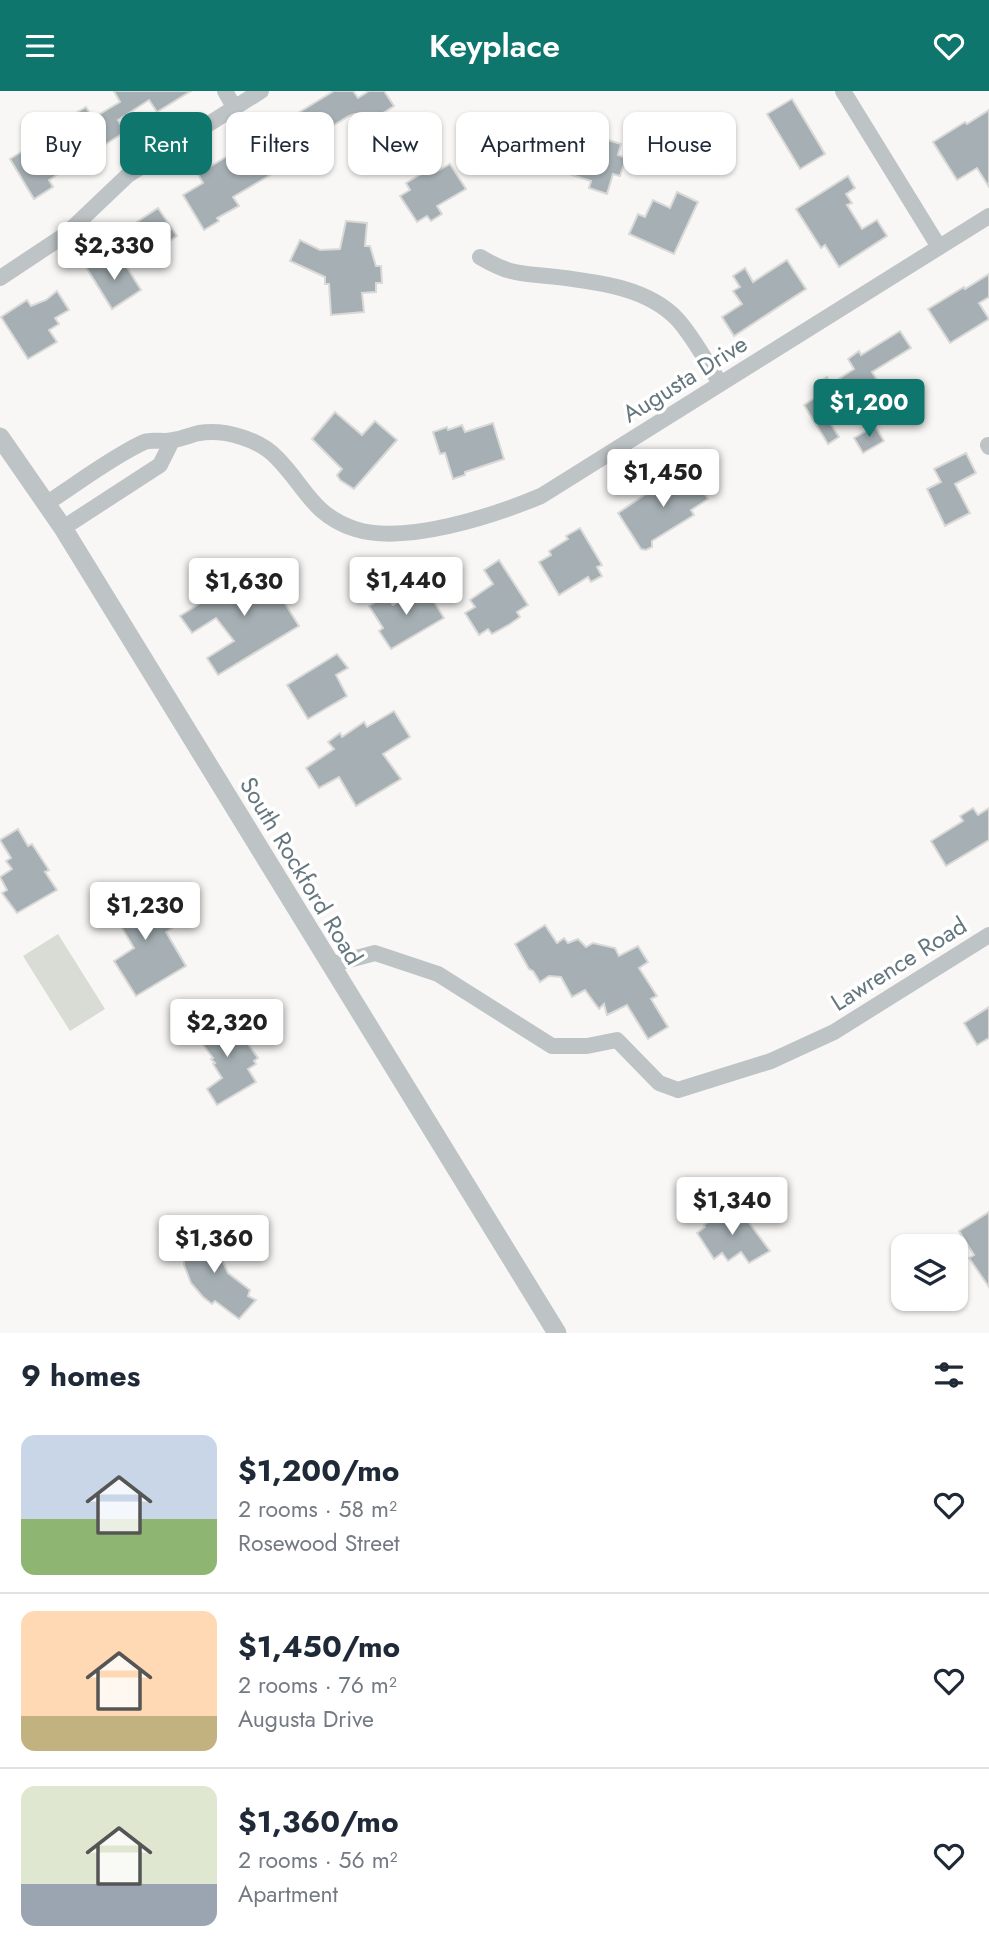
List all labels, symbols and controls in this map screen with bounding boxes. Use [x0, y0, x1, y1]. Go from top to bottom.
text: Keyplace [429, 23, 560, 69]
icon: menu [21, 27, 59, 65]
icon: heart [930, 27, 968, 65]
chip: Buy [21, 112, 106, 175]
chip: Rent [120, 112, 212, 175]
chip: Filters [226, 112, 334, 175]
chip: New [348, 112, 442, 175]
chip: Apartment [456, 112, 609, 175]
chip: House [623, 112, 736, 175]
pin: $2,330 [57, 223, 171, 282]
text: $2,330 [74, 228, 154, 262]
street label: Augusta Drive [615, 326, 754, 431]
pin: $1,200 [812, 379, 926, 439]
text: $1,200 [829, 385, 909, 419]
pin: $1,450 [606, 449, 720, 509]
text: $1,450 [623, 455, 703, 489]
pin: $1,440 [349, 557, 463, 617]
pin: $1,630 [187, 559, 301, 618]
text: $1,440 [366, 563, 446, 597]
text: $1,630 [205, 564, 283, 598]
street label: South Rockford Road [231, 770, 371, 971]
pin: $1,230 [88, 883, 202, 942]
text: $1,230 [106, 888, 184, 922]
street label: Lawrence Road [824, 908, 973, 1019]
pin: $2,320 [170, 999, 284, 1059]
text: $2,320 [186, 1005, 268, 1039]
pin: $1,340 [675, 1177, 789, 1237]
text: $1,340 [692, 1183, 772, 1217]
pin: $1,360 [157, 1215, 271, 1275]
text: $1,360 [175, 1221, 253, 1255]
map controls [891, 1234, 968, 1311]
button: layers [891, 1234, 968, 1311]
text: 9 homes [21, 1354, 140, 1397]
icon: filters [930, 1356, 968, 1394]
text: $1,200/mo [238, 1449, 400, 1492]
icon: home [77, 1463, 161, 1547]
icon: heart [930, 1486, 968, 1524]
text: 2 rooms · 58 m² [238, 1492, 397, 1526]
text: Rosewood Street [238, 1526, 400, 1560]
text: $1,450/mo [238, 1625, 400, 1668]
icon: home [77, 1639, 161, 1723]
icon: heart [930, 1662, 968, 1700]
text: 2 rooms · 76 m² [238, 1668, 397, 1702]
text: Augusta Drive [238, 1702, 374, 1736]
text: $1,360/mo [238, 1800, 399, 1843]
icon: home [77, 1814, 161, 1898]
icon: heart [930, 1837, 968, 1875]
text: 2 rooms · 56 m² [238, 1843, 398, 1877]
text: Apartment [238, 1877, 338, 1911]

